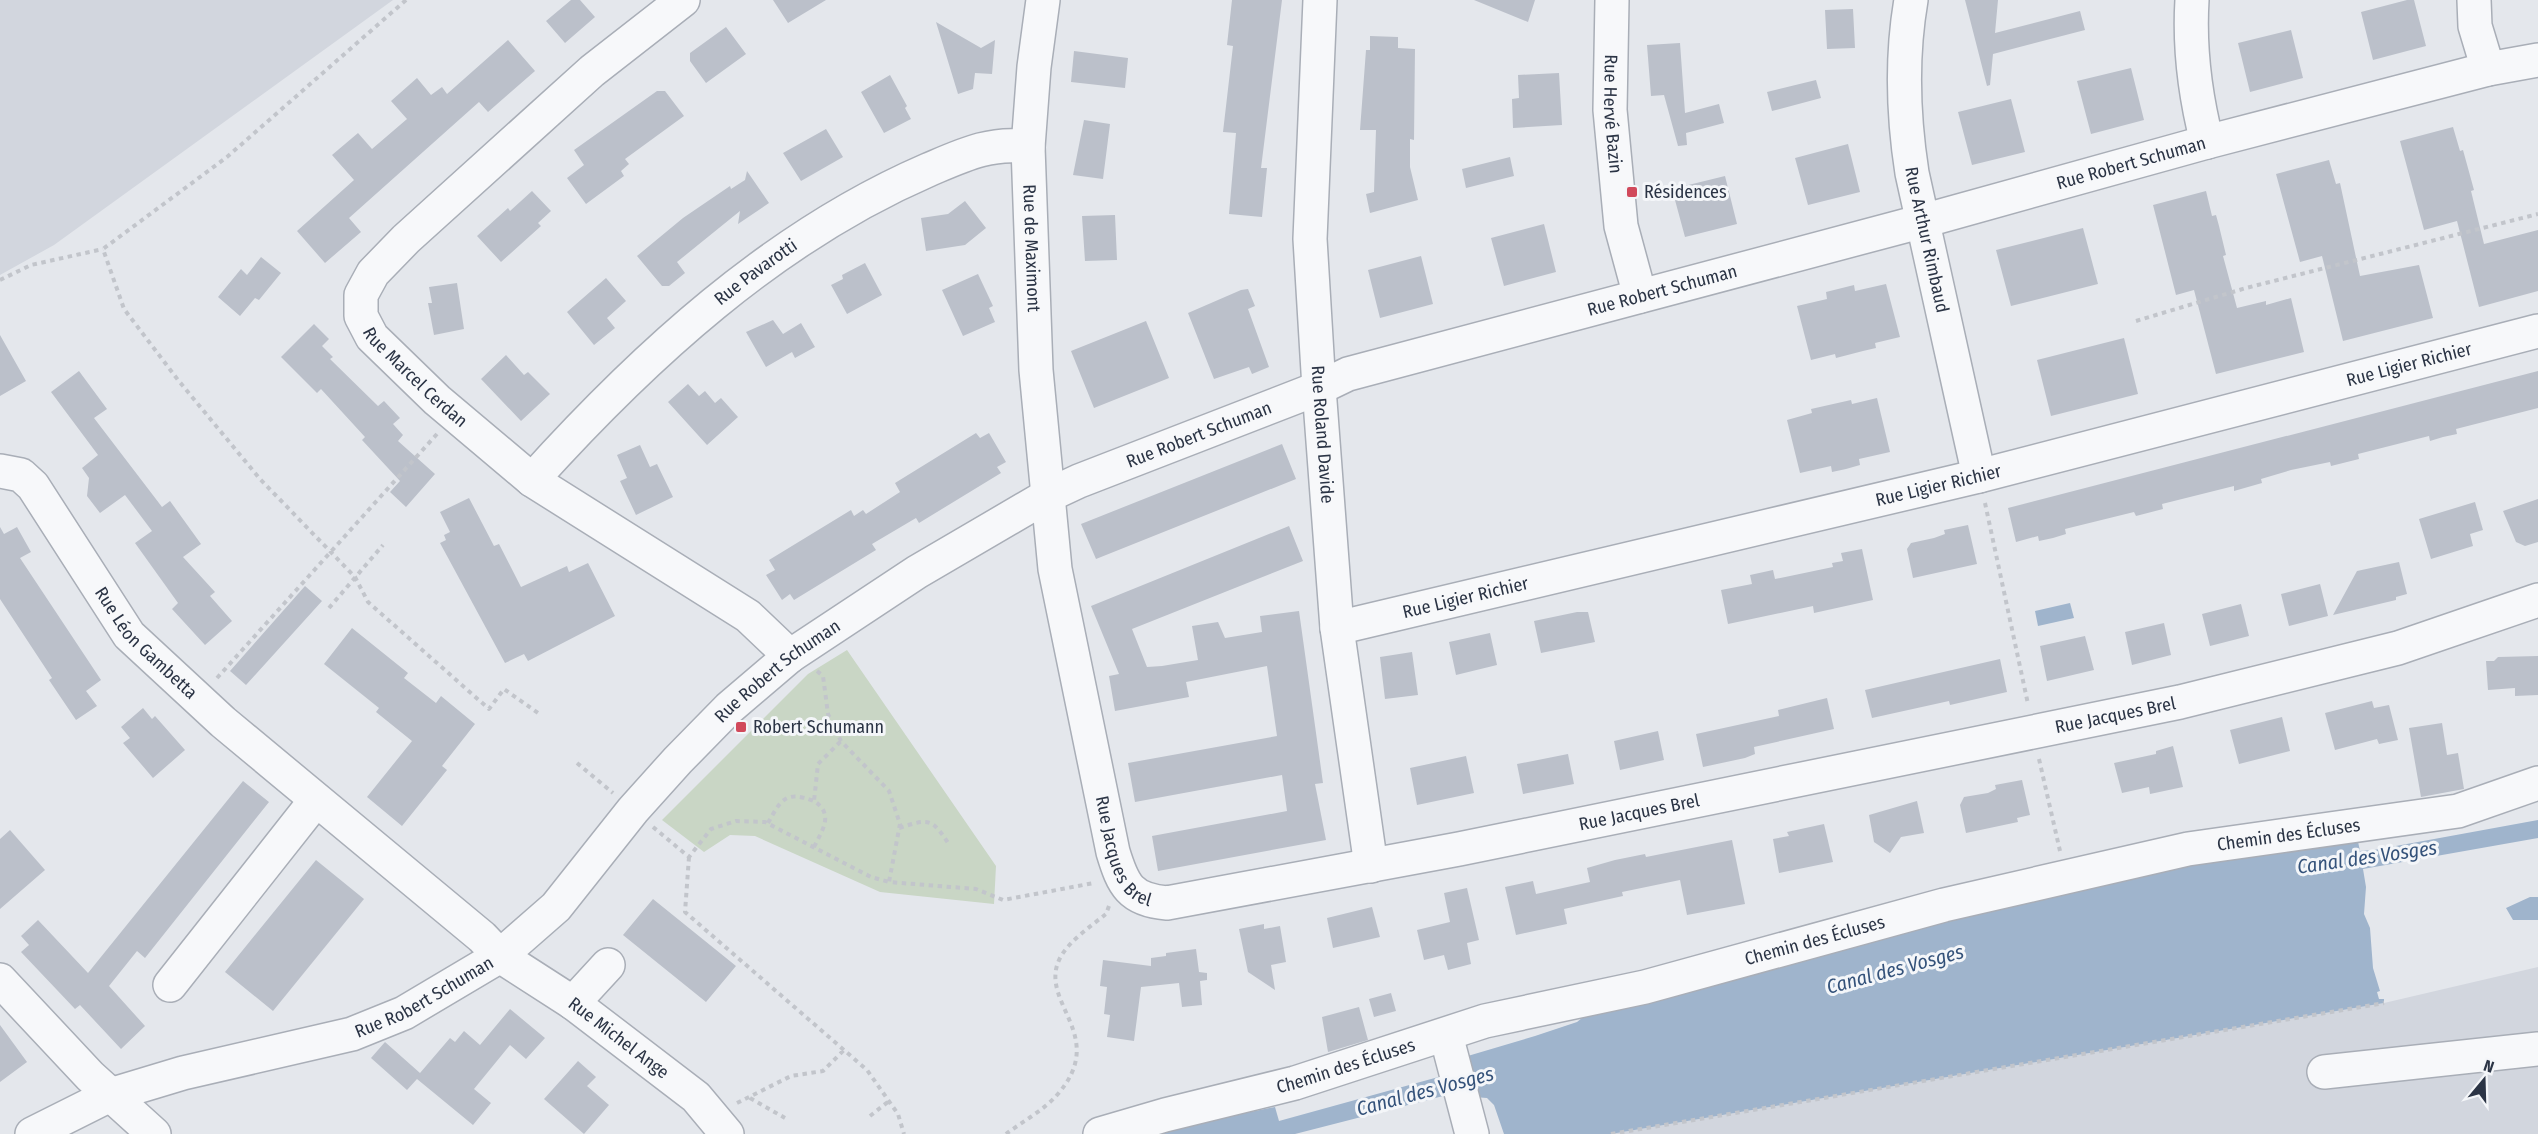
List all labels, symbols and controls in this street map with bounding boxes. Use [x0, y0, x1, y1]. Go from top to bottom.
street label: Rue Hervé Bazin [1599, 54, 1627, 174]
street label: Rue Robert Schuman [2054, 132, 2208, 194]
street label: Rue Arthur Rimbaud [1900, 165, 1954, 315]
place label: Résidences [1644, 181, 1727, 203]
street label: Rue de Maximont [1018, 184, 1045, 313]
marker: Résidences [1625, 185, 1639, 199]
street label: Rue Pavarotti [710, 234, 801, 310]
street label: Rue Robert Schuman [1585, 260, 1739, 321]
street label: Rue Marcel Cerdan [358, 323, 472, 432]
street label: Rue Ligier Richier [2344, 337, 2475, 391]
street label: Rue Roland Davide [1307, 365, 1339, 504]
street label: Rue Robert Schuman [1123, 396, 1275, 473]
street label: Rue Ligier Richier [1873, 460, 2004, 511]
street label: Rue Ligier Richier [1400, 572, 1531, 623]
street label: Rue Léon Gambetta [90, 583, 202, 704]
street label: Rue Robert Schuman [710, 615, 844, 727]
street label: Rue Jacques Brel [2053, 692, 2178, 738]
place label: Robert Schumann [753, 716, 884, 738]
marker: Robert Schumann [734, 720, 748, 734]
street label: Rue Jacques Brel [1577, 789, 1702, 835]
street label: Rue Jacques Brel [1091, 794, 1154, 911]
street label: Chemin des Écluses [2216, 814, 2362, 856]
water label: Canal des Vosges [2296, 835, 2439, 879]
street label: Chemin des Écluses [1742, 911, 1887, 970]
water label: Canal des Vosges [1824, 939, 1967, 999]
street label: Rue Robert Schuman [352, 951, 497, 1043]
street label: Rue Michel Ange [564, 992, 673, 1083]
street label: Chemin des Écluses [1274, 1034, 1418, 1098]
north arrow [2454, 1050, 2514, 1110]
text: N [2481, 1056, 2496, 1077]
water label: Canal des Vosges [1354, 1061, 1497, 1121]

